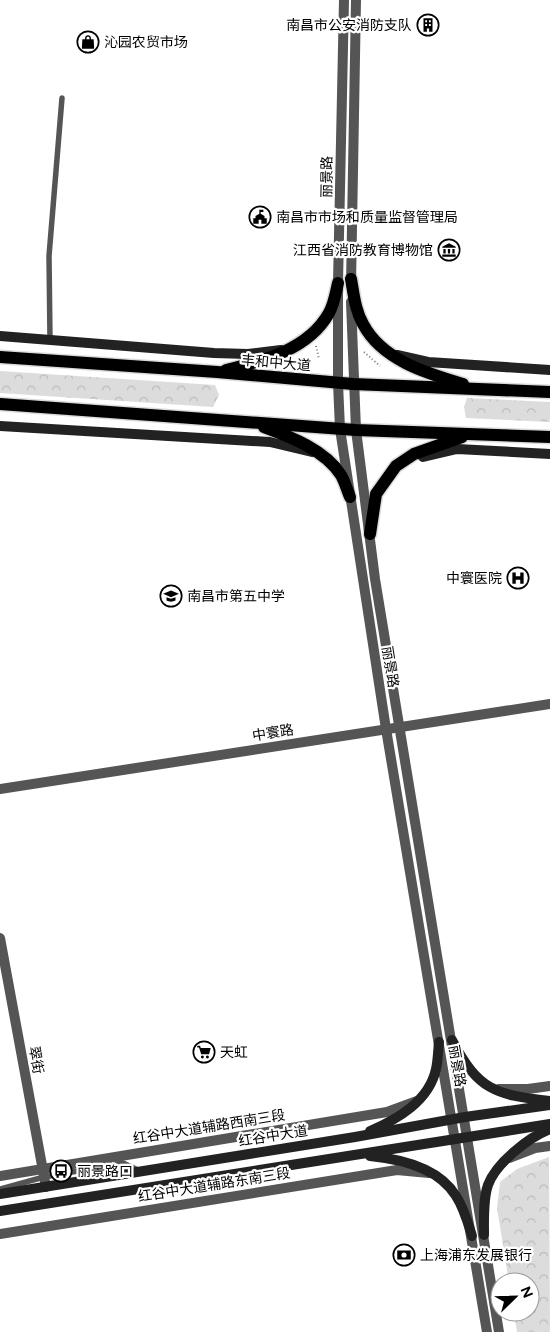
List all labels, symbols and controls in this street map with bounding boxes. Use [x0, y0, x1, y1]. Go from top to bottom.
building icon: 南昌市公安消防支队 [416, 13, 440, 37]
place label: 南昌市公安消防支队 [286, 17, 412, 34]
shop icon: 沁园农贸市场 [76, 30, 100, 54]
place label: 沁园农贸市场 [104, 34, 188, 51]
street label: 丽景路 [318, 156, 336, 198]
public building icon: 南昌市市场和质量监督管理局 [248, 205, 272, 229]
place label: 南昌市市场和质量监督管理局 [276, 209, 458, 226]
museum icon: 江西省消防教育博物馆 [437, 238, 461, 262]
place label: 江西省消防教育博物馆 [293, 242, 433, 259]
street label: 丰和中大道 [240, 351, 312, 375]
hospital icon: 中寰医院 [506, 566, 530, 590]
place label: 中寰医院 [446, 570, 502, 587]
school or university icon: 南昌市第五中学 [159, 584, 183, 608]
place label: 南昌市第五中学 [187, 588, 285, 605]
street label: 丽景路 [378, 645, 402, 689]
street label: 中寰路 [251, 721, 295, 745]
supermarket icon: 天虹 [192, 1040, 216, 1064]
place label: 天虹 [220, 1044, 248, 1061]
street label: 丽景路 [445, 1044, 469, 1088]
street label: 翠街 [25, 1045, 47, 1075]
street label: 红谷中大道辅路西南三段 [132, 1107, 286, 1147]
street label: 红谷中大道 [237, 1122, 309, 1150]
bus stop icon: 丽景路口 [49, 1159, 73, 1183]
place label: 丽景路口 [77, 1163, 133, 1180]
street label: 红谷中大道辅路东南三段 [137, 1165, 291, 1205]
bank icon: 上海浦东发展银行 [392, 1243, 416, 1267]
place label: 上海浦东发展银行 [420, 1247, 532, 1264]
north arrow [490, 1272, 540, 1322]
text: N [517, 1284, 536, 1300]

